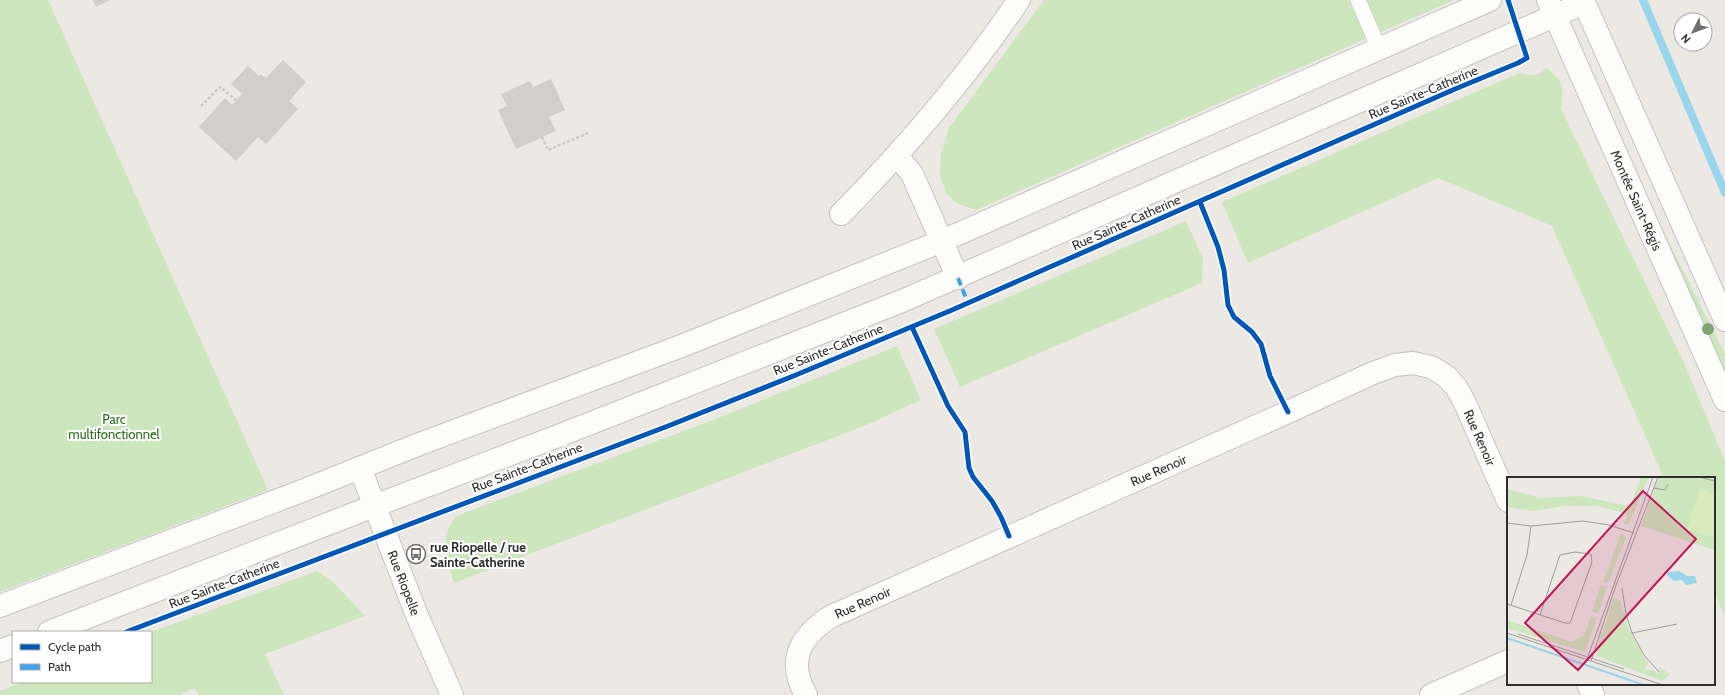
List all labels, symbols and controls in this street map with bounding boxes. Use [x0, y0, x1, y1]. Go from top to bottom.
north arrow [1673, 12, 1713, 52]
text: N [1678, 31, 1693, 46]
street label: Rue Sainte-Catherine [1366, 62, 1480, 122]
street label: Montée Saint-Régis [1607, 148, 1666, 254]
street label: Rue Sainte-Catherine [1069, 191, 1183, 253]
street label: Rue Sainte-Catherine [771, 319, 886, 378]
street label: Rue Renoir [1461, 407, 1500, 469]
park label: Parc multifonctionnel [68, 411, 160, 442]
street label: Rue Sainte-Catherine [469, 438, 585, 495]
street label: Rue Renoir [1128, 450, 1190, 490]
inset map [1507, 477, 1715, 685]
place label: rue Riopelle / rue Sainte-Catherine [430, 539, 526, 570]
bus stop icon: rue Riopelle / rue Sainte-Catherine [405, 543, 427, 565]
street label: Rue Riopelle [385, 548, 424, 618]
street label: Rue Sainte-Catherine [166, 554, 282, 611]
street label: Rue Renoir [832, 583, 894, 622]
legend [12, 631, 152, 683]
text: Cycle path [48, 639, 101, 654]
text: Path [48, 659, 71, 674]

